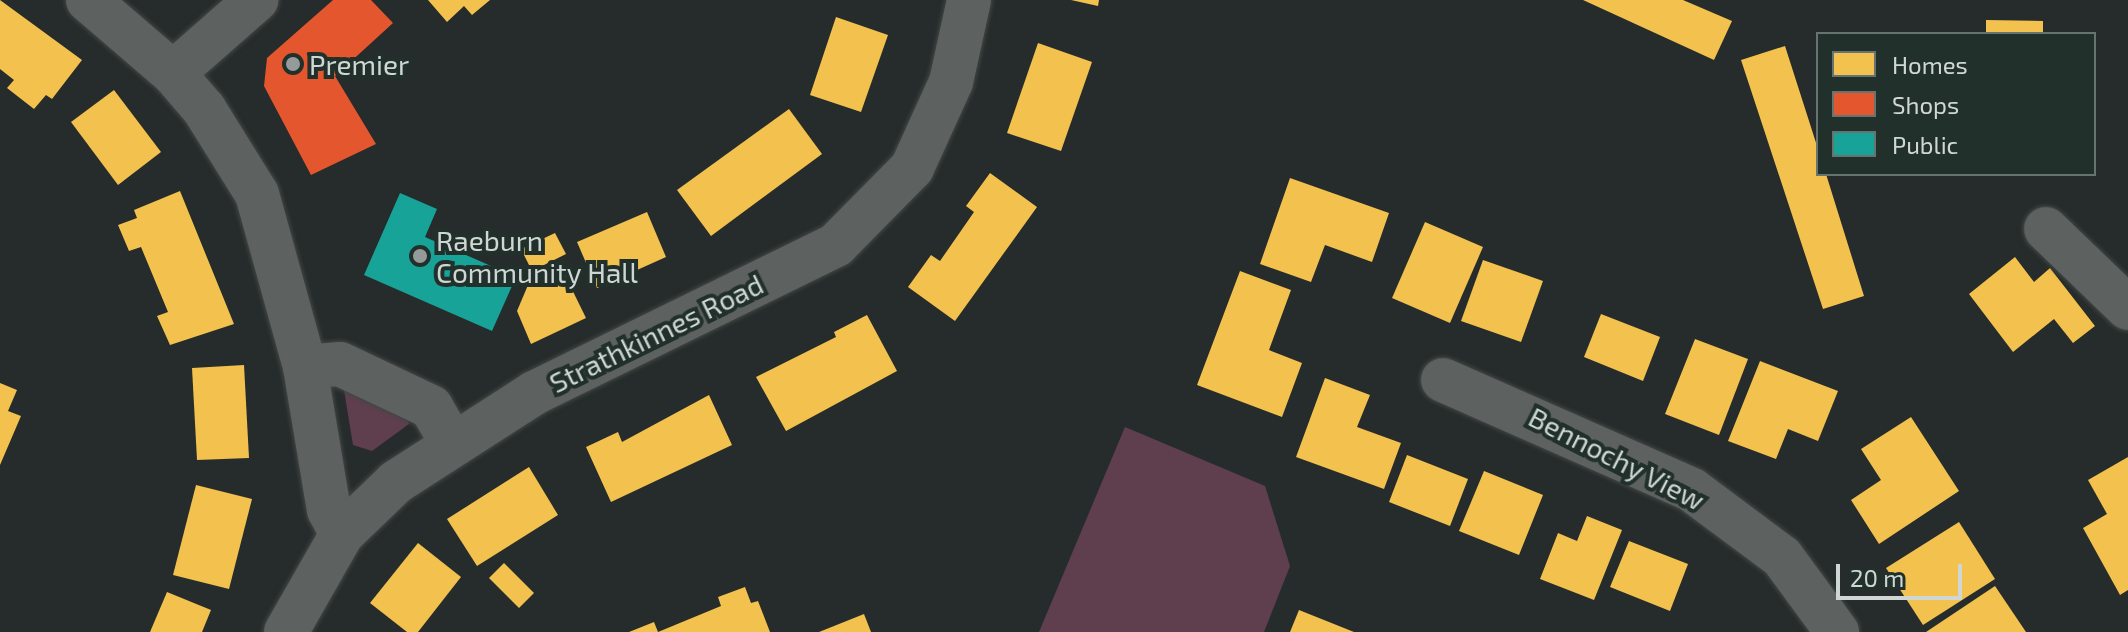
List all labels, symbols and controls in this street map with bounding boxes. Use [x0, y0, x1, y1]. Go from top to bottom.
legend [1816, 32, 2096, 176]
place label: Premier [309, 47, 409, 81]
text: Homes [1892, 50, 1968, 79]
marker: Premier [284, 55, 302, 73]
text: Shops [1892, 90, 1959, 119]
text: Public [1892, 130, 1958, 159]
place label: Raeburn Community Hall [436, 223, 639, 289]
marker: Raeburn Community Hall [411, 247, 429, 265]
street label: Strathkinnes Road [544, 267, 768, 399]
street label: Bennochy View [1523, 399, 1711, 517]
scale bar [1840, 548, 1966, 598]
text: 20 m [1850, 563, 1904, 592]

